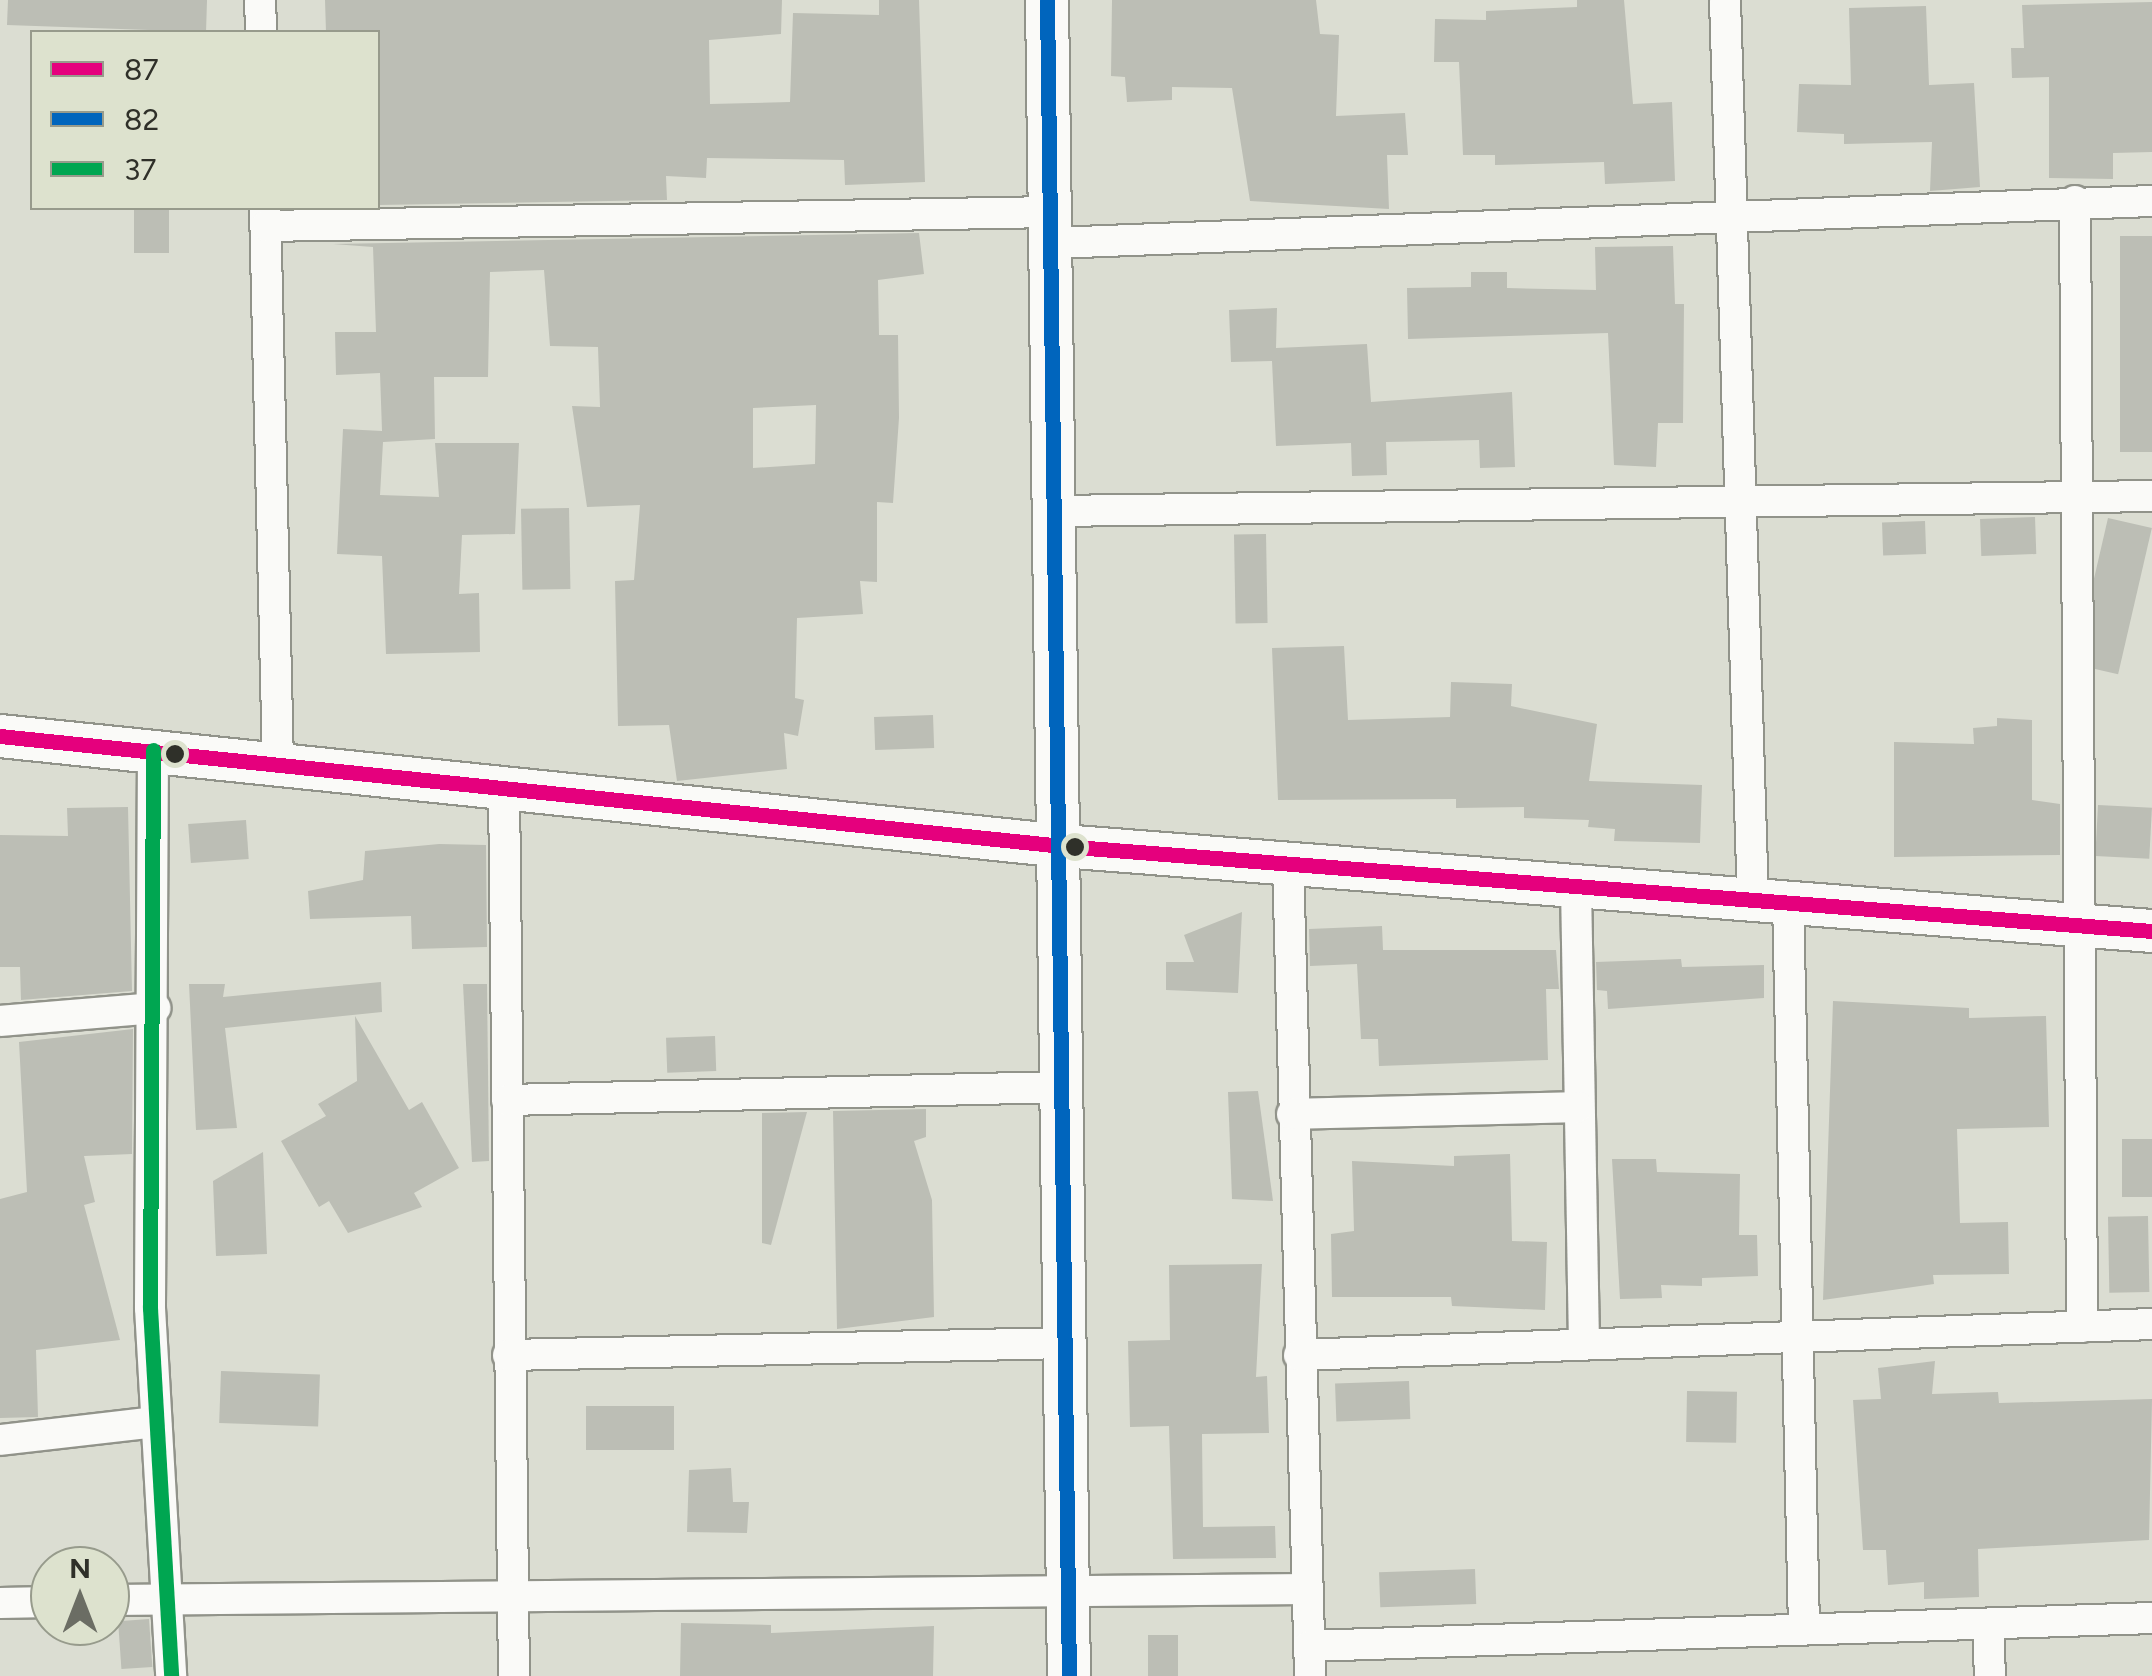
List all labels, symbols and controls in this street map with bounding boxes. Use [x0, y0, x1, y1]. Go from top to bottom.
legend [30, 30, 380, 210]
text: 87 [124, 51, 159, 88]
text: 82 [124, 101, 159, 138]
text: 37 [124, 151, 156, 188]
unlabelled marker [165, 744, 185, 764]
unlabelled marker [1065, 837, 1085, 857]
north arrow [30, 1546, 130, 1646]
text: N [69, 1551, 91, 1585]

